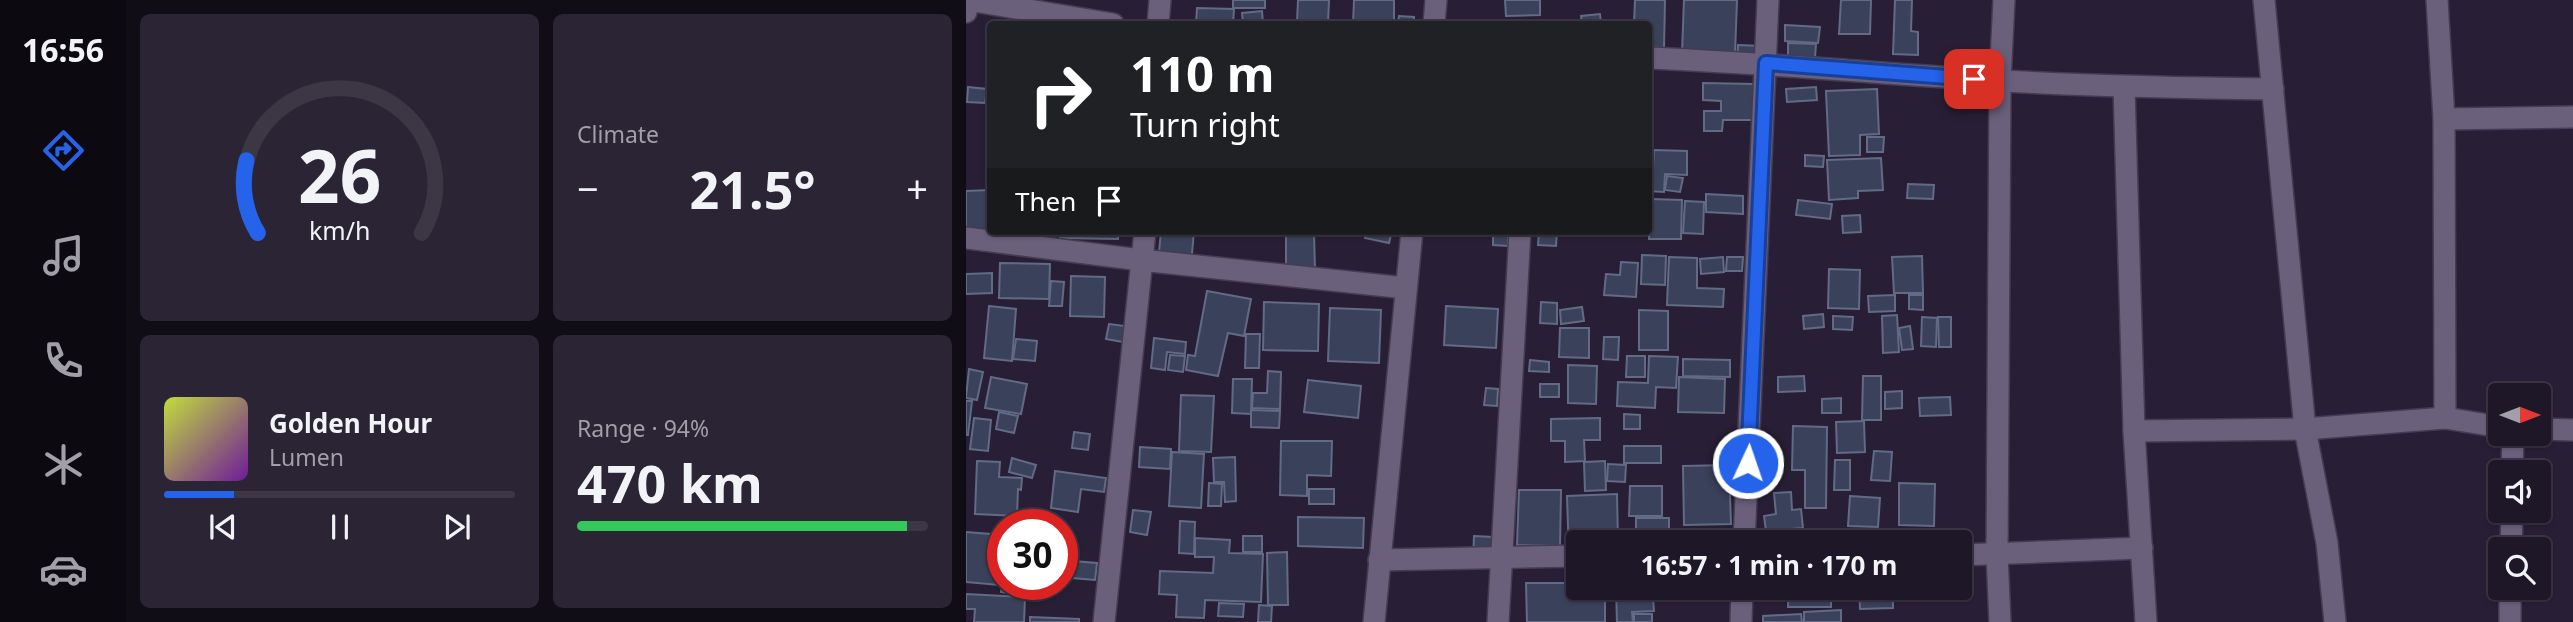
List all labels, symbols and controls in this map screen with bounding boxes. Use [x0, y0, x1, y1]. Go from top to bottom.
text: 16:56 [22, 28, 104, 71]
text: 110 m [1130, 40, 1275, 106]
icon: right [1015, 49, 1106, 140]
pin [1944, 49, 2004, 109]
icon: arrive [1955, 60, 1993, 98]
text: Turn right [1130, 103, 1280, 146]
text: Climate [577, 118, 659, 150]
icon: directions [39, 126, 88, 175]
text: 26 [298, 126, 381, 225]
text: 21.5° [690, 153, 815, 224]
text: − [577, 162, 599, 214]
text: + [906, 162, 928, 214]
icon: arrive [1090, 182, 1128, 220]
text: Then [1015, 183, 1076, 219]
text: km/h [309, 213, 370, 247]
icon: music [39, 231, 88, 280]
icon: phone [39, 336, 88, 385]
north arrow [2488, 383, 2552, 446]
map controls [2488, 383, 2551, 600]
text: Golden Hour [269, 405, 432, 441]
text: Range · 94% [577, 412, 709, 444]
position arrow [1711, 426, 1785, 500]
icon: climate [39, 440, 88, 489]
text: Lumen [269, 441, 344, 473]
text: 470 km [577, 447, 763, 518]
button: sound [2488, 460, 2551, 523]
icon: previous [204, 508, 242, 546]
icon: pause [321, 508, 359, 546]
icon: next [438, 508, 476, 546]
speed limit sign: 30 [987, 509, 1078, 600]
button: search [2488, 537, 2551, 600]
icon: car [39, 545, 88, 594]
text: 16:57 · 1 min · 170 m [1641, 547, 1897, 583]

